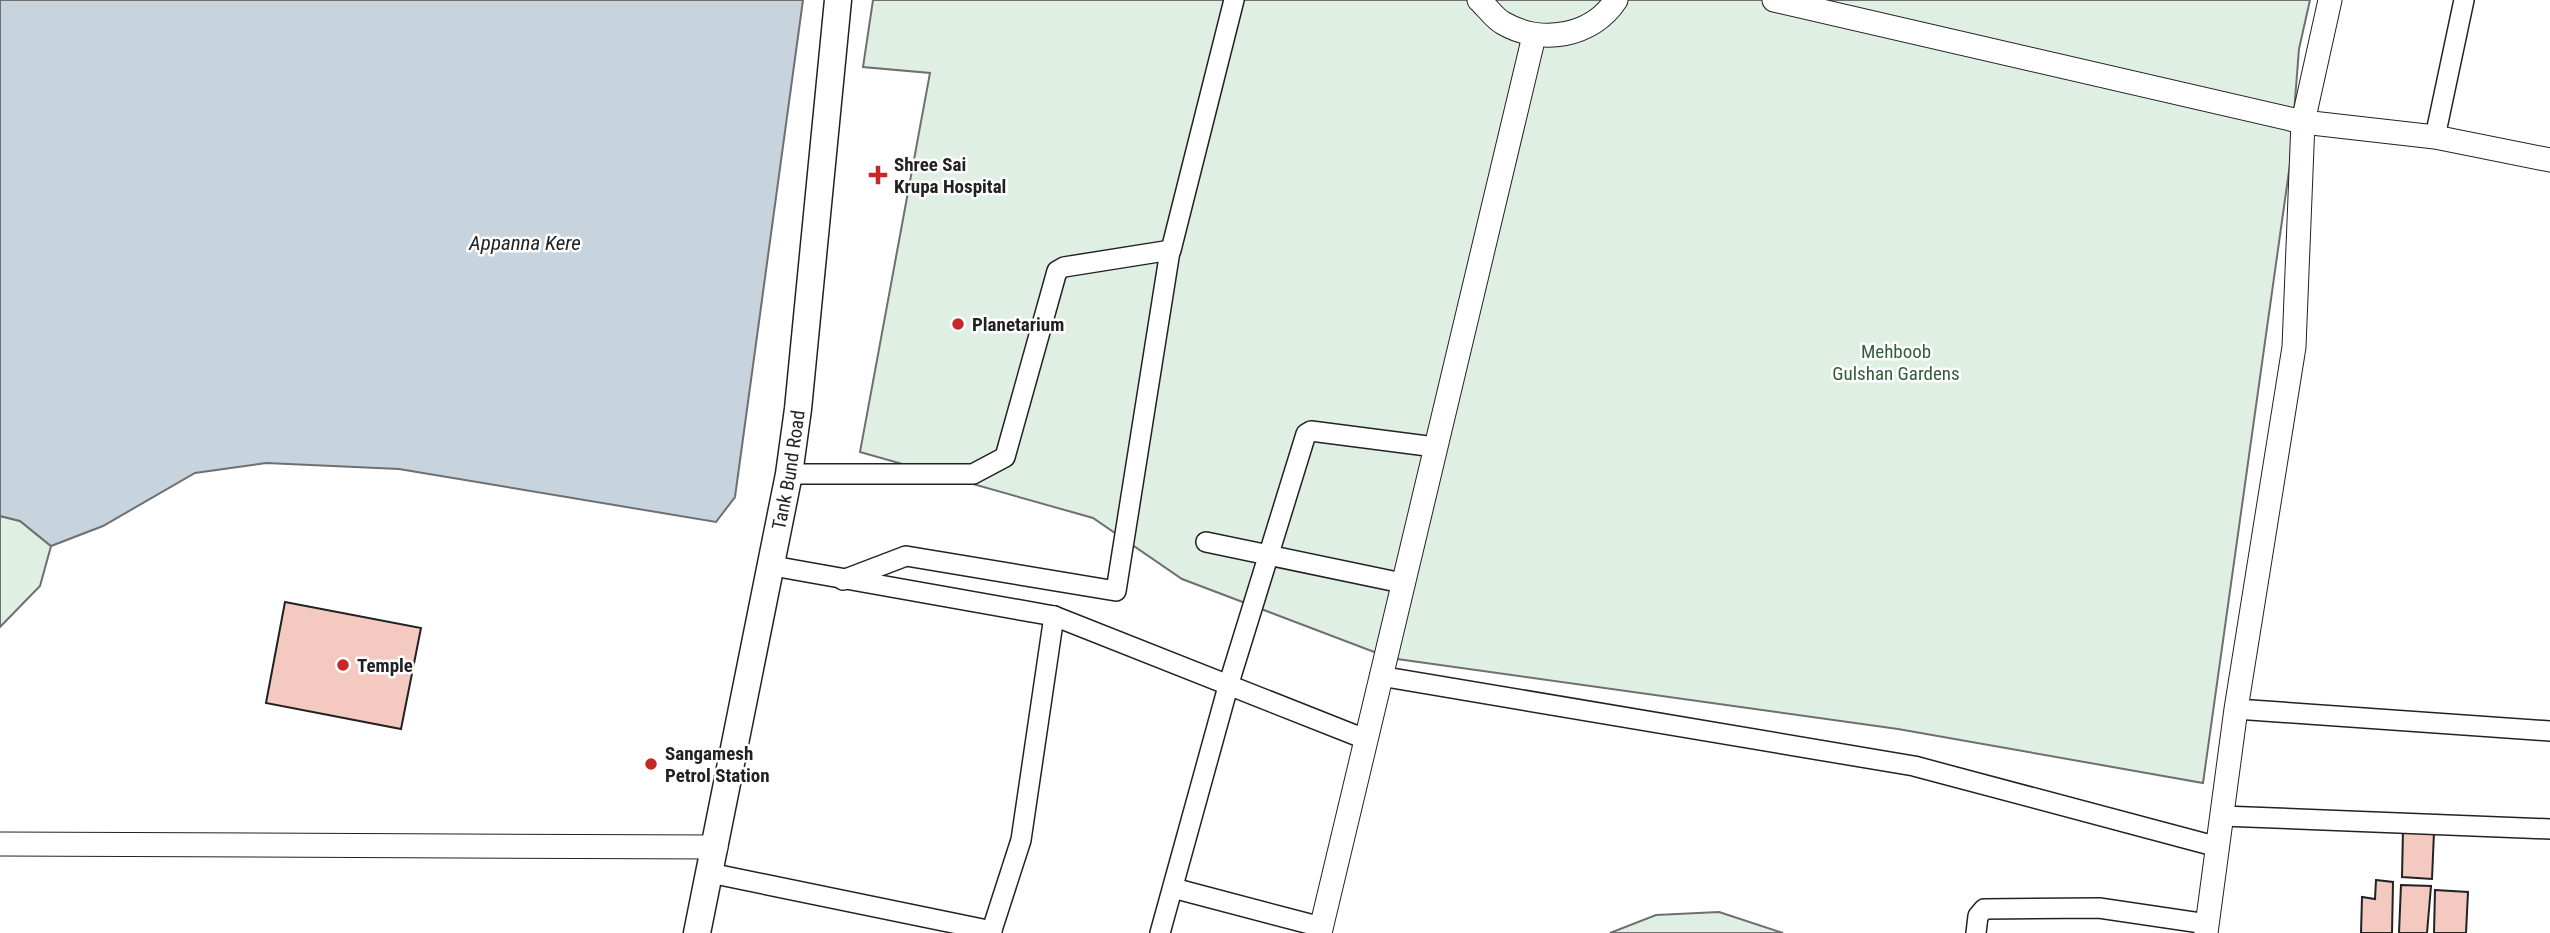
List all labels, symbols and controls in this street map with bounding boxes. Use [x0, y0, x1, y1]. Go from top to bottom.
place label: Shree Sai Krupa Hospital [894, 153, 1006, 198]
marker: Shree Sai Krupa Hospital [868, 165, 888, 185]
water label: Appanna Kere [468, 231, 581, 255]
place label: Planetarium [972, 313, 1064, 336]
marker: Planetarium [950, 316, 966, 332]
park label: Mehboob Gulshan Gardens [1832, 340, 1960, 385]
street label: Tank Bund Road [767, 409, 809, 532]
place label: Temple [357, 654, 413, 677]
marker: Temple [335, 657, 351, 673]
place label: Sangamesh Petrol Station [665, 742, 770, 787]
marker: Sangamesh Petrol Station [643, 756, 659, 772]

